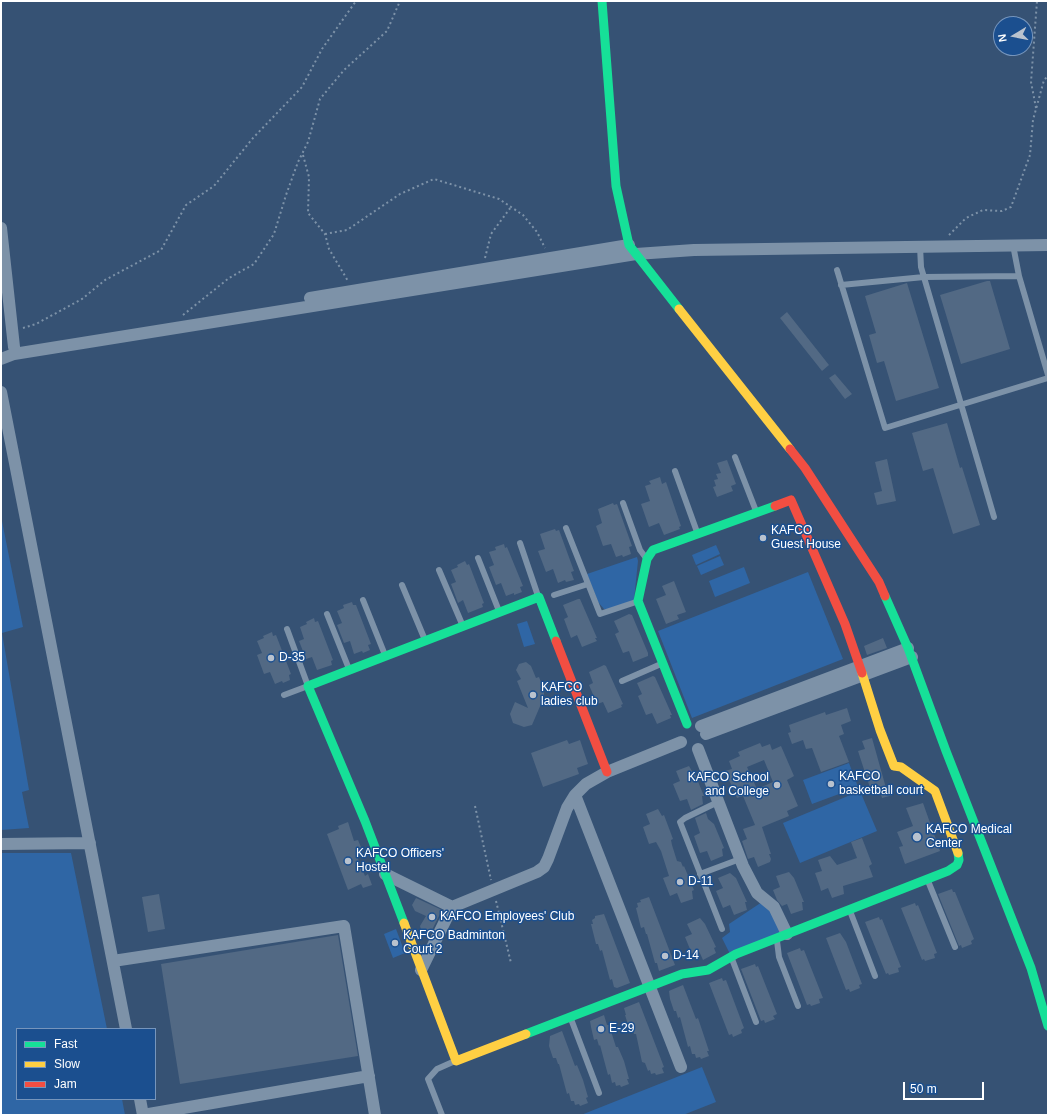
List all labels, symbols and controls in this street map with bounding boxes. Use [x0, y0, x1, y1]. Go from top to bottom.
north arrow [993, 16, 1033, 56]
text: N [996, 33, 1009, 43]
place label: KAFCO Guest House [771, 524, 841, 552]
marker: KAFCO Guest House [758, 533, 768, 543]
place label: D-35 [279, 651, 305, 665]
marker: D-35 [266, 653, 276, 663]
place label: KAFCO ladies club [541, 681, 598, 709]
marker: KAFCO ladies club [528, 690, 538, 700]
place label: KAFCO basketball court [839, 770, 923, 798]
place label: KAFCO School and College [688, 771, 769, 799]
marker: KAFCO basketball court [826, 779, 836, 789]
marker: KAFCO School and College [772, 780, 782, 790]
place label: KAFCO Medical Center [926, 823, 1012, 851]
marker: KAFCO Medical Center [911, 831, 923, 843]
place label: KAFCO Officers' Hostel [356, 847, 444, 875]
marker: KAFCO Officers' Hostel [343, 856, 353, 866]
place label: D-11 [688, 875, 713, 889]
marker: D-11 [675, 877, 685, 887]
place label: KAFCO Employees' Club [440, 910, 574, 924]
marker: KAFCO Employees' Club [427, 912, 437, 922]
place label: KAFCO Badminton Court 2 [403, 929, 505, 957]
marker: KAFCO Badminton Court 2 [390, 938, 400, 948]
place label: D-14 [673, 949, 699, 963]
marker: D-14 [660, 951, 670, 961]
place label: E-29 [609, 1022, 634, 1036]
marker: E-29 [596, 1024, 606, 1034]
legend [16, 1028, 156, 1100]
text: Fast [54, 1037, 77, 1051]
text: Slow [54, 1057, 80, 1071]
scale bar [905, 1074, 986, 1100]
text: Jam [54, 1077, 77, 1091]
text: 50 m [910, 1082, 937, 1096]

